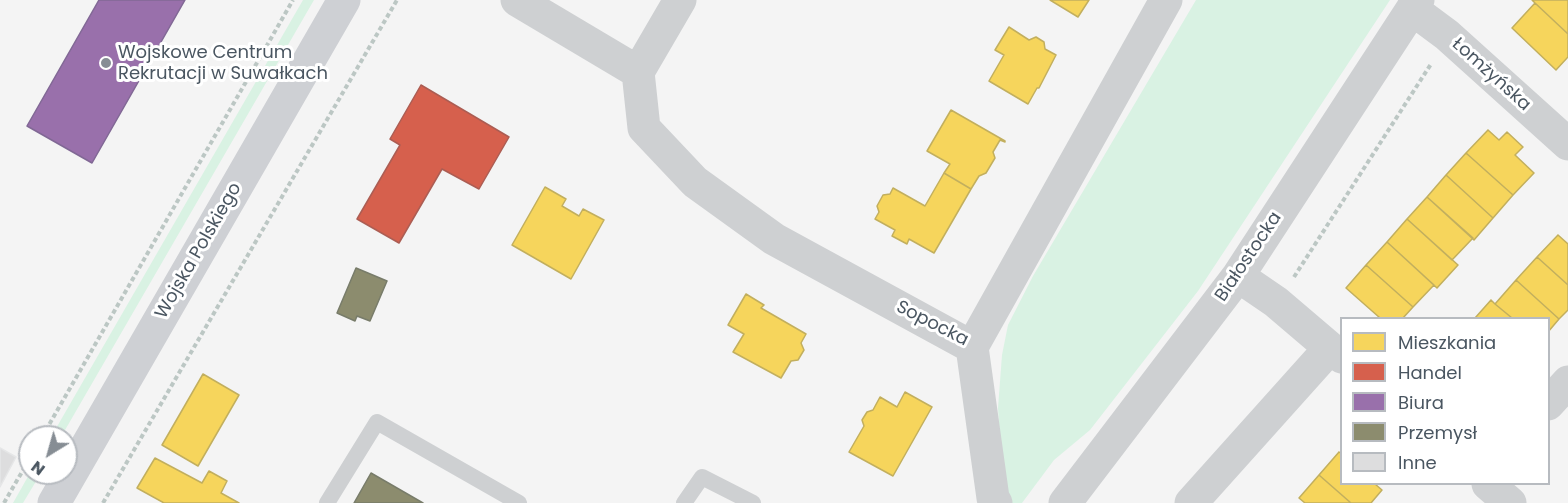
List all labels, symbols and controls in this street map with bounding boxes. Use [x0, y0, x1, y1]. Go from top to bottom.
street label: Łomżyńska [1447, 34, 1535, 116]
place label: Wojskowe Centrum Rekrutacji w Suwałkach [118, 42, 328, 84]
marker: Wojskowe Centrum Rekrutacji w Suwałkach [99, 56, 113, 70]
street label: Wojska Polskiego [151, 179, 247, 323]
street label: Białostocka [1211, 208, 1287, 306]
street label: Sopocka [892, 297, 972, 351]
legend [1340, 317, 1550, 485]
text: Mieszkania [1398, 330, 1496, 355]
text: Handel [1398, 360, 1462, 385]
text: Biura [1398, 390, 1444, 415]
text: Przemysł [1398, 420, 1477, 445]
north arrow [18, 425, 78, 485]
text: Inne [1398, 450, 1437, 475]
text: N [26, 455, 50, 481]

